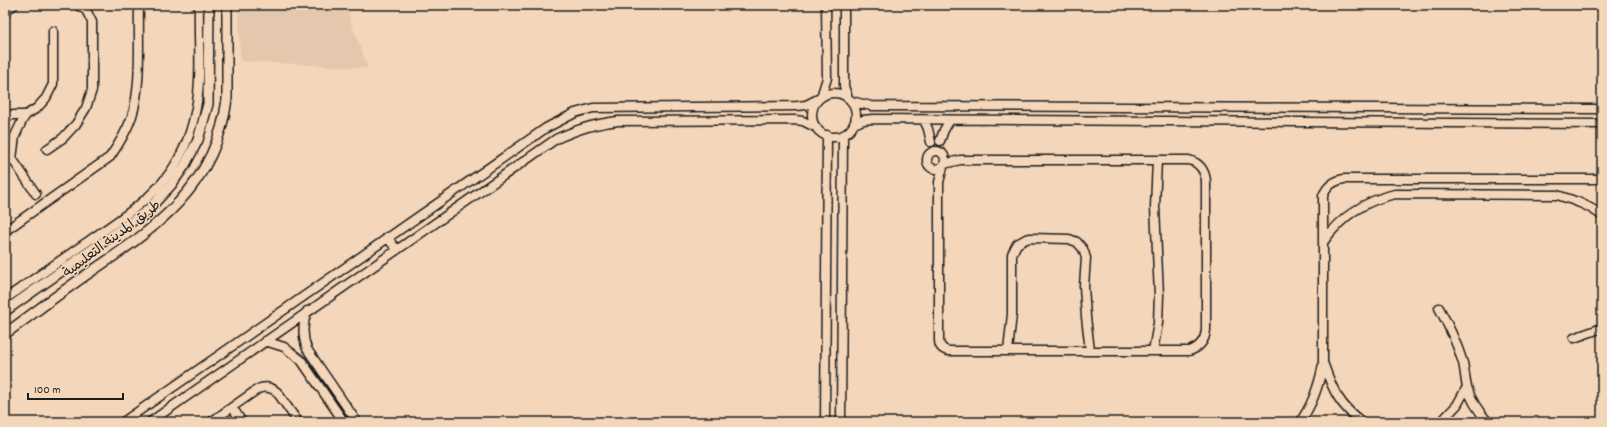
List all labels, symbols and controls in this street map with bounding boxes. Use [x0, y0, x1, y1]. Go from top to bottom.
street label: طريق المدينة التعليمية [59, 196, 165, 283]
scale bar [28, 375, 123, 401]
text: 100 m [34, 382, 61, 399]

